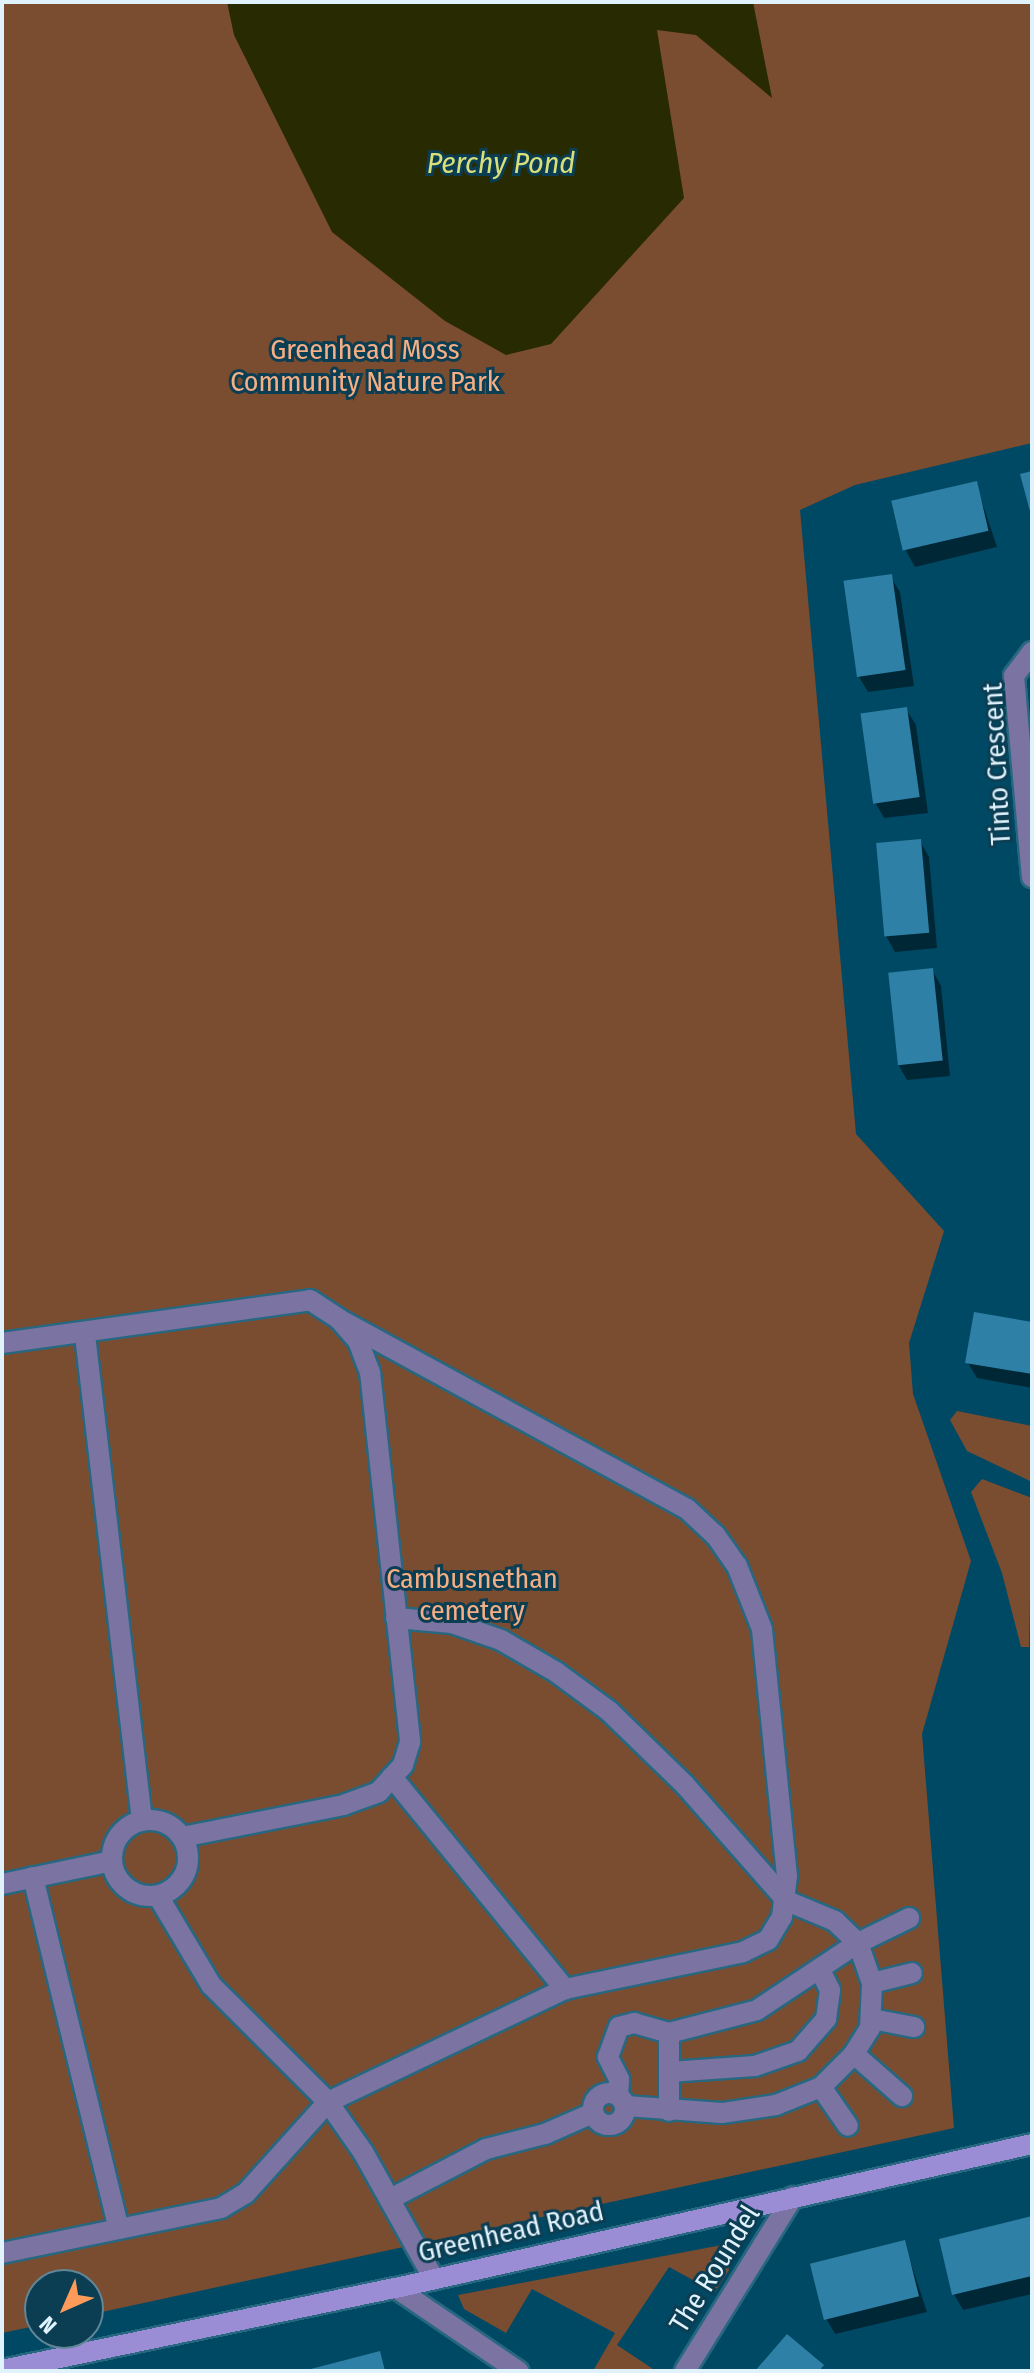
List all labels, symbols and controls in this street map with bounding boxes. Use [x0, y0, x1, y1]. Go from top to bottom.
water label: Perchy Pond [427, 145, 575, 181]
park label: Greenhead Moss Community Nature Park [230, 333, 500, 399]
street label: Tinto Crescent [976, 682, 1018, 846]
park label: Cambusnethan cemetery [386, 1562, 558, 1628]
street label: Greenhead Road [415, 2194, 607, 2270]
street label: The Roundel [663, 2199, 767, 2339]
north arrow [24, 2269, 104, 2349]
text: N [34, 2311, 62, 2339]

